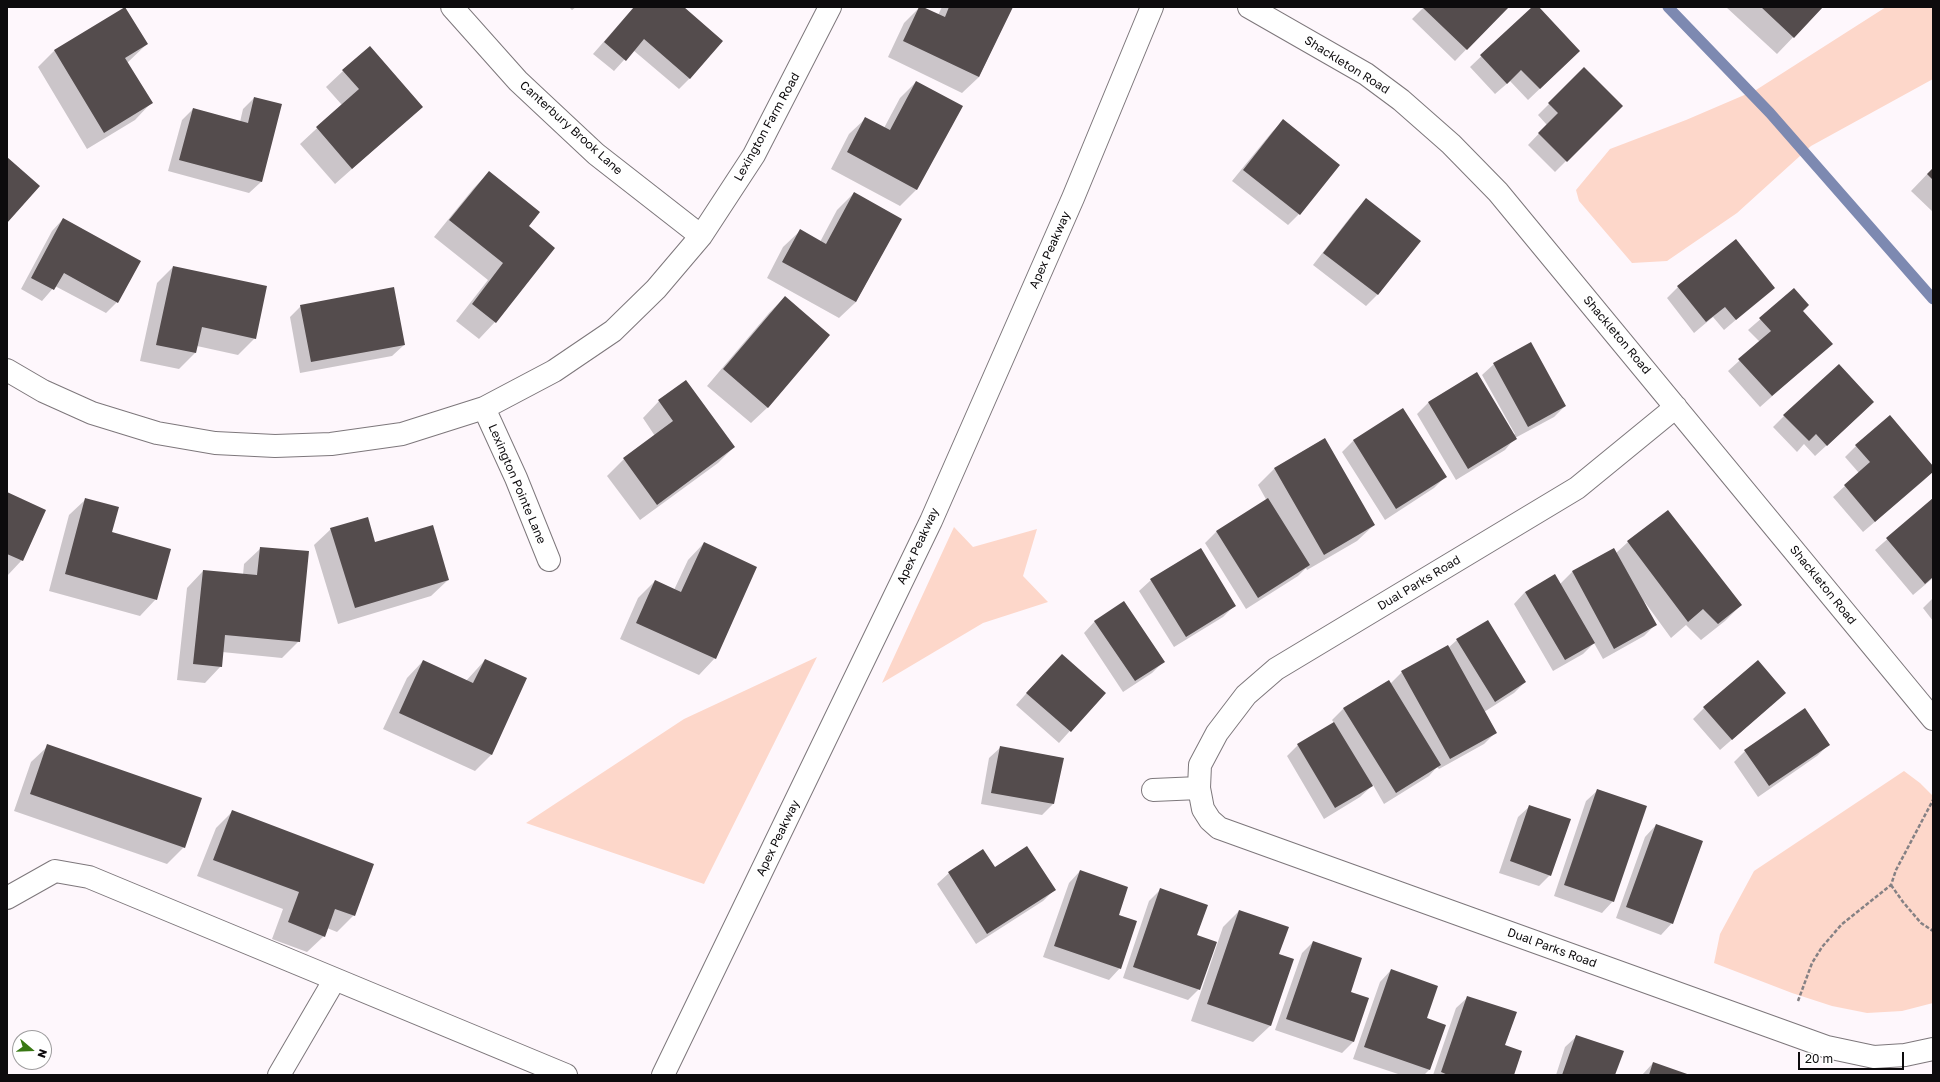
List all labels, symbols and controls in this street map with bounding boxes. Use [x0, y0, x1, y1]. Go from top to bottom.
street label: Shackleton Road [1302, 33, 1392, 97]
street label: Lexington Farm Road [731, 70, 803, 184]
street label: Canterbury Brook Lane [517, 78, 625, 178]
street label: Apex Peakway [1027, 209, 1073, 291]
street label: Shackleton Road [1580, 293, 1654, 377]
street label: Lexington Pointe Lane [485, 422, 549, 546]
street label: Apex Peakway [894, 505, 942, 587]
street label: Shackleton Road [1787, 543, 1859, 627]
street label: Dual Parks Road [1375, 553, 1463, 613]
street label: Apex Peakway [753, 798, 803, 878]
street label: Dual Parks Road [1505, 925, 1599, 971]
north arrow [12, 1030, 52, 1070]
scale bar [1800, 1044, 1906, 1070]
text: N [35, 1048, 50, 1060]
text: 20 m [1805, 1051, 1833, 1066]

